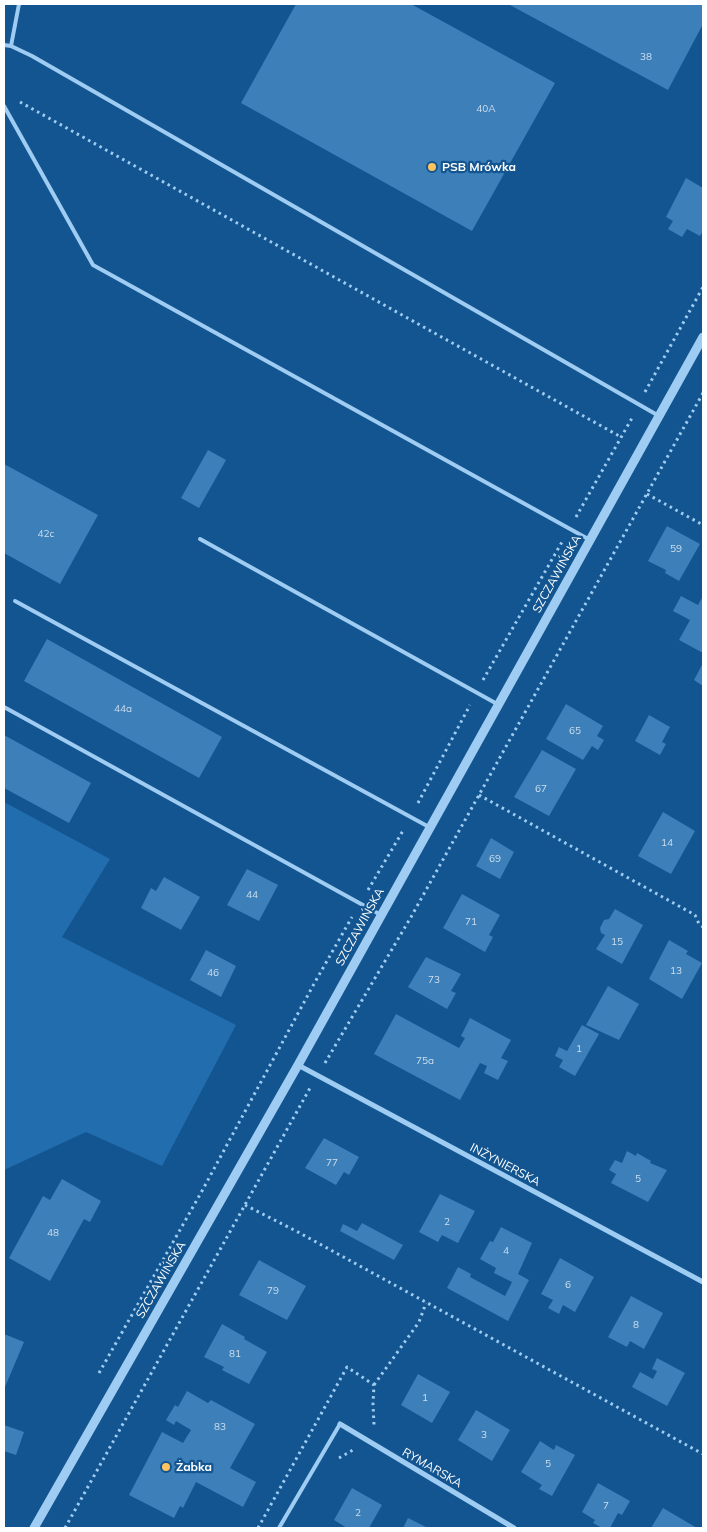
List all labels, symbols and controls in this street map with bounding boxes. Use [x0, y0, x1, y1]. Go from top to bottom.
house number: 38 [640, 51, 652, 63]
house number: 40A [476, 103, 496, 115]
place label: PSB Mrówka [442, 160, 516, 174]
marker: PSB Mrówka [426, 161, 438, 173]
house number: 42c [38, 528, 54, 540]
street label: SZCZAWIŃSKA [530, 533, 584, 615]
house number: 59 [670, 543, 682, 555]
house number: 44a [114, 703, 132, 715]
house number: 65 [569, 725, 581, 737]
house number: 67 [535, 783, 547, 795]
house number: 14 [661, 837, 673, 849]
house number: 69 [489, 853, 501, 865]
street label: SZCZAWIŃSKA [333, 886, 387, 968]
house number: 44 [246, 889, 258, 901]
house number: 71 [465, 916, 477, 928]
house number: 15 [611, 936, 623, 948]
house number: 13 [670, 965, 682, 977]
house number: 46 [207, 967, 219, 979]
house number: 73 [428, 974, 440, 986]
house number: 1 [576, 1043, 582, 1055]
house number: 75a [416, 1055, 434, 1067]
street label: INŻYNIERSKA [467, 1140, 543, 1190]
house number: 77 [326, 1157, 338, 1169]
house number: 5 [635, 1173, 641, 1185]
house number: 2 [444, 1216, 450, 1228]
house number: 48 [47, 1227, 59, 1239]
street label: SZCZAWIŃSKA [133, 1239, 189, 1321]
house number: 4 [503, 1245, 509, 1257]
house number: 6 [565, 1279, 571, 1291]
house number: 79 [267, 1285, 279, 1297]
house number: 8 [633, 1319, 639, 1331]
house number: 81 [229, 1348, 241, 1360]
house number: 1 [422, 1392, 428, 1404]
house number: 83 [214, 1421, 226, 1433]
house number: 3 [481, 1429, 487, 1441]
street label: RYMARSKA [400, 1445, 464, 1491]
house number: 5 [545, 1458, 551, 1470]
place label: Żabka [176, 1460, 212, 1474]
marker: Żabka [160, 1461, 172, 1473]
house number: 7 [603, 1500, 609, 1512]
house number: 2 [355, 1507, 361, 1519]

